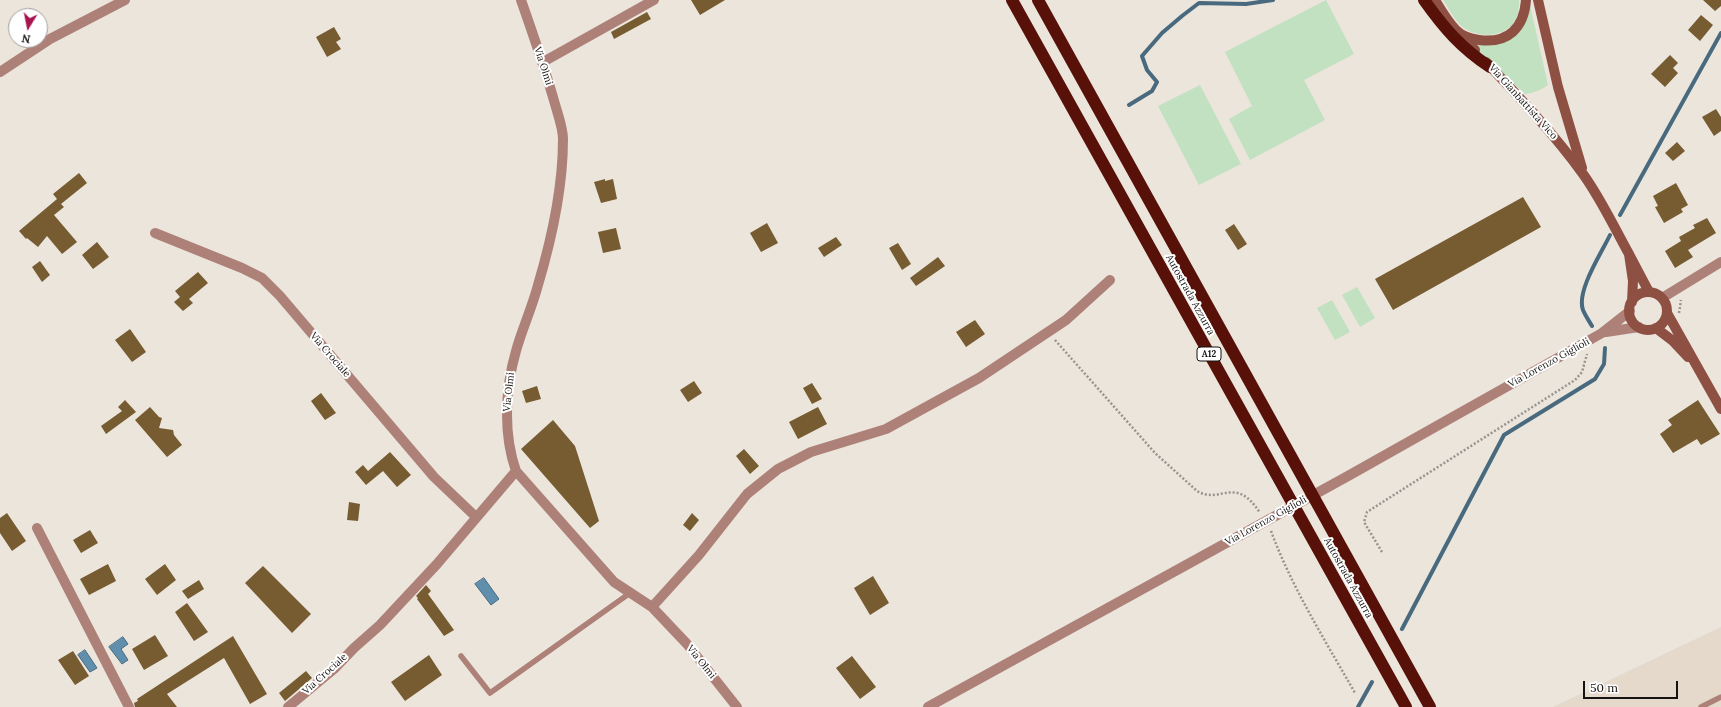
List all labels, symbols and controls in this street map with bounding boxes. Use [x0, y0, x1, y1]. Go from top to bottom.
north arrow [8, 8, 48, 48]
text: N [21, 31, 32, 46]
street label: Via Olmi [531, 45, 555, 87]
street label: Via Gianbattista Vico [1486, 62, 1560, 142]
street label: Autostrada Azzurra [1163, 253, 1217, 337]
street label: Via Crociale [307, 330, 353, 380]
street label: Via Lorenzo Giglioli [1506, 336, 1592, 390]
road number: A12 [1197, 347, 1221, 361]
street label: Via Olmi [501, 372, 517, 412]
street label: Via Lorenzo Giglioli [1223, 494, 1309, 548]
street label: Autostrada Azzurra [1321, 536, 1375, 620]
street label: Via Olmi [684, 643, 718, 681]
street label: Via Crociale [300, 651, 350, 697]
scale bar [1585, 673, 1680, 699]
text: 50 m [1590, 680, 1618, 695]

